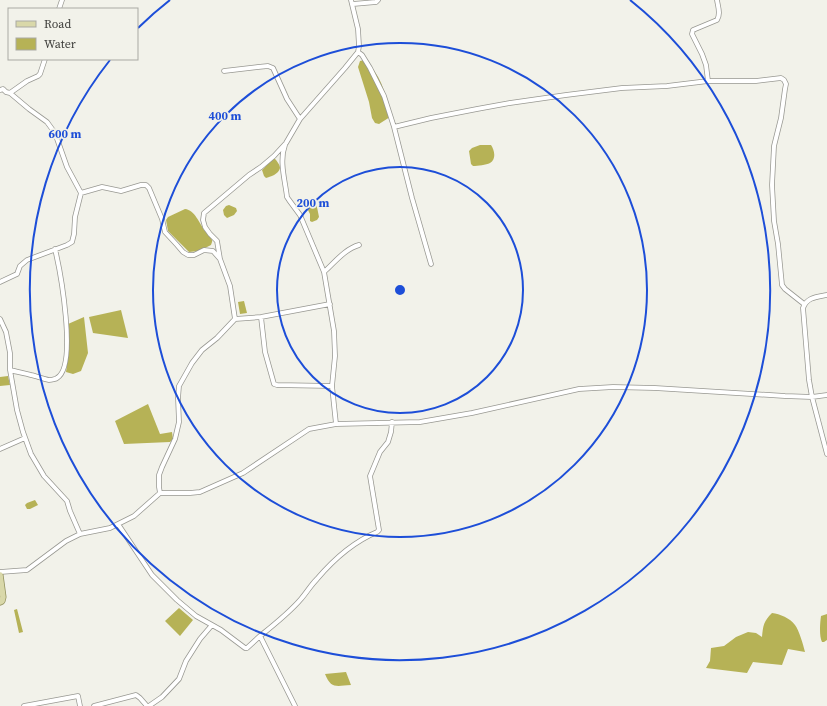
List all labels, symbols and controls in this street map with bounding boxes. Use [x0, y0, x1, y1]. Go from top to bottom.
legend [8, 8, 138, 60]
text: Road [44, 16, 71, 32]
text: Water [44, 36, 76, 52]
text: 400 m [209, 108, 242, 124]
text: 600 m [49, 126, 82, 142]
text: 200 m [297, 195, 330, 211]
centre of rings [393, 283, 407, 297]

